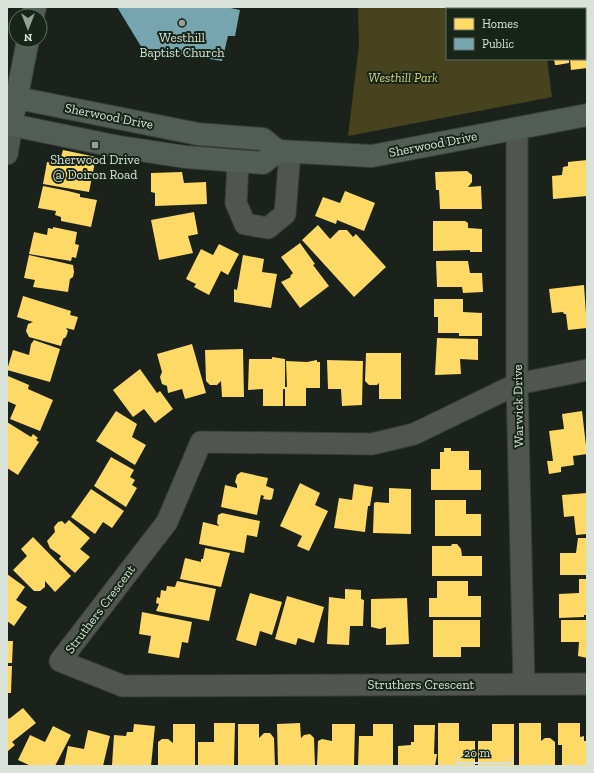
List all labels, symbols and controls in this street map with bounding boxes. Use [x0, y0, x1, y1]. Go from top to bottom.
north arrow [8, 8, 48, 48]
legend [446, 8, 586, 60]
text: Homes [482, 17, 518, 31]
marker: Westhill Baptist Church [177, 18, 187, 28]
place label: Westhill Baptist Church [140, 30, 225, 60]
text: N [23, 31, 32, 44]
text: Public [482, 37, 515, 51]
park label: Westhill Park [368, 70, 438, 85]
street label: Sherwood Drive [64, 100, 154, 132]
street label: Sherwood Drive [388, 128, 478, 160]
marker: Sherwood Drive @ Doiron Road [90, 140, 100, 150]
place label: Sherwood Drive @ Doiron Road [50, 152, 140, 182]
street label: Warwick Drive [510, 364, 526, 448]
street label: Struthers Crescent [62, 562, 138, 656]
street label: Struthers Crescent [368, 677, 475, 692]
scale bar [458, 739, 512, 765]
text: 20 m [464, 746, 491, 760]

